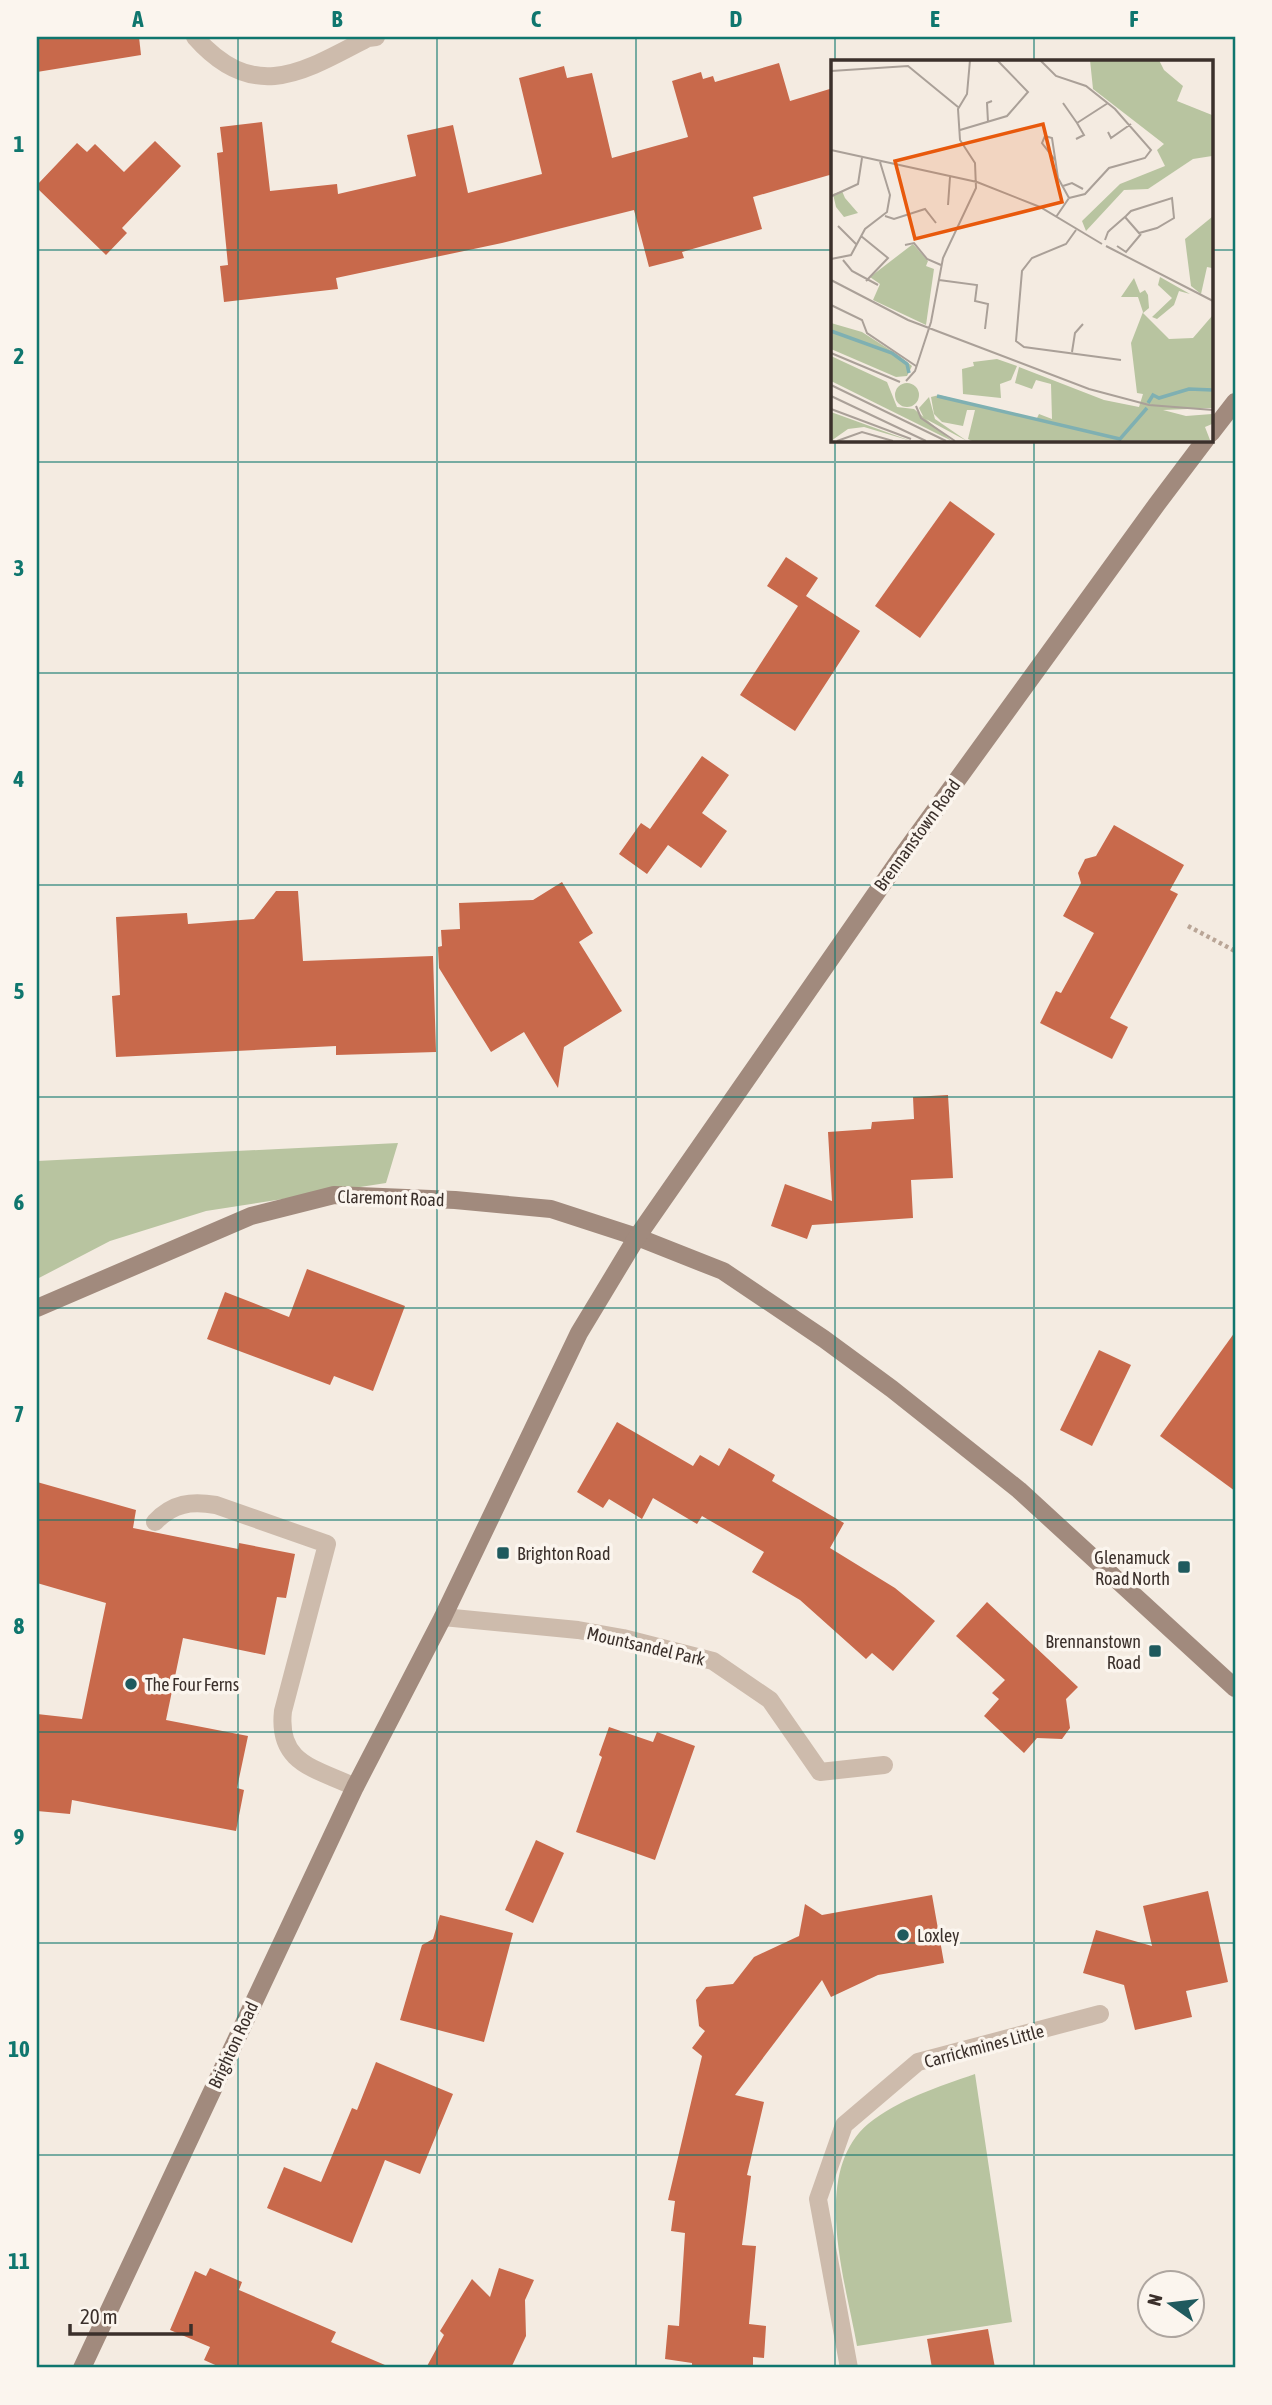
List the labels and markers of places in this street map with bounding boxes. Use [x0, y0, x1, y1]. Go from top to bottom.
place label: Brighton Road [517, 1543, 610, 1564]
marker: Brighton Road [495, 1545, 511, 1561]
place label: Glenamuck Road North [1094, 1547, 1170, 1589]
marker: Glenamuck Road North [1176, 1559, 1192, 1575]
place label: Brennanstown Road [1045, 1631, 1141, 1673]
marker: Brennanstown Road [1147, 1643, 1163, 1659]
place label: The Four Ferns [145, 1674, 239, 1695]
marker: The Four Ferns [123, 1676, 139, 1692]
place label: Loxley [917, 1925, 960, 1946]
marker: Loxley [895, 1927, 911, 1943]

